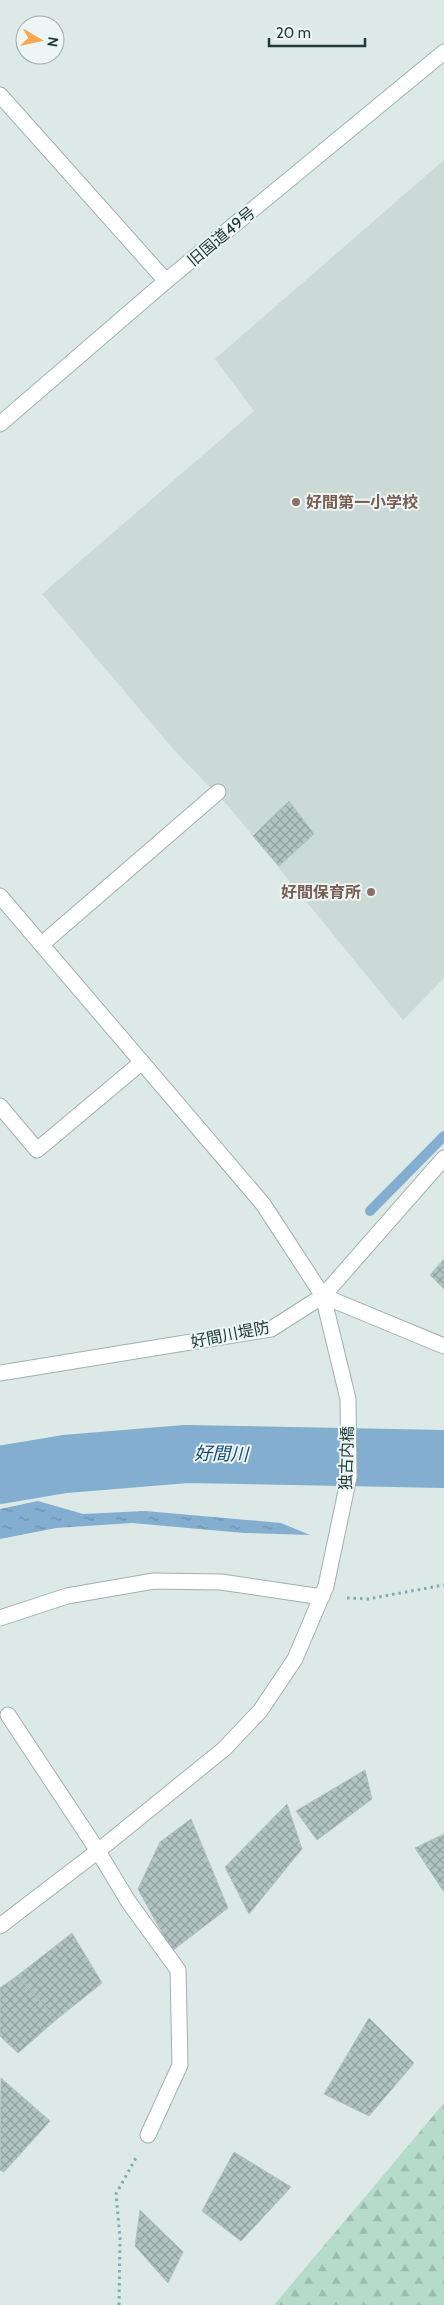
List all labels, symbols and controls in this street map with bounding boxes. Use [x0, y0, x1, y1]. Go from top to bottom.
north arrow [15, 15, 65, 65]
scale bar [269, 15, 365, 47]
text: 20 m [276, 24, 311, 42]
text: N [43, 36, 63, 48]
street label: 旧国道49号 [184, 203, 259, 270]
place label: 好間第一小学校 [306, 493, 418, 512]
marker: 好間第一小学校 [290, 496, 302, 508]
place label: 好間保育所 [281, 883, 361, 902]
marker: 好間保育所 [365, 886, 377, 898]
street label: 好間川堤防 [189, 1318, 271, 1351]
street label: 独古内橋 [336, 1426, 357, 1490]
water label: 好間川 [194, 1443, 250, 1466]

